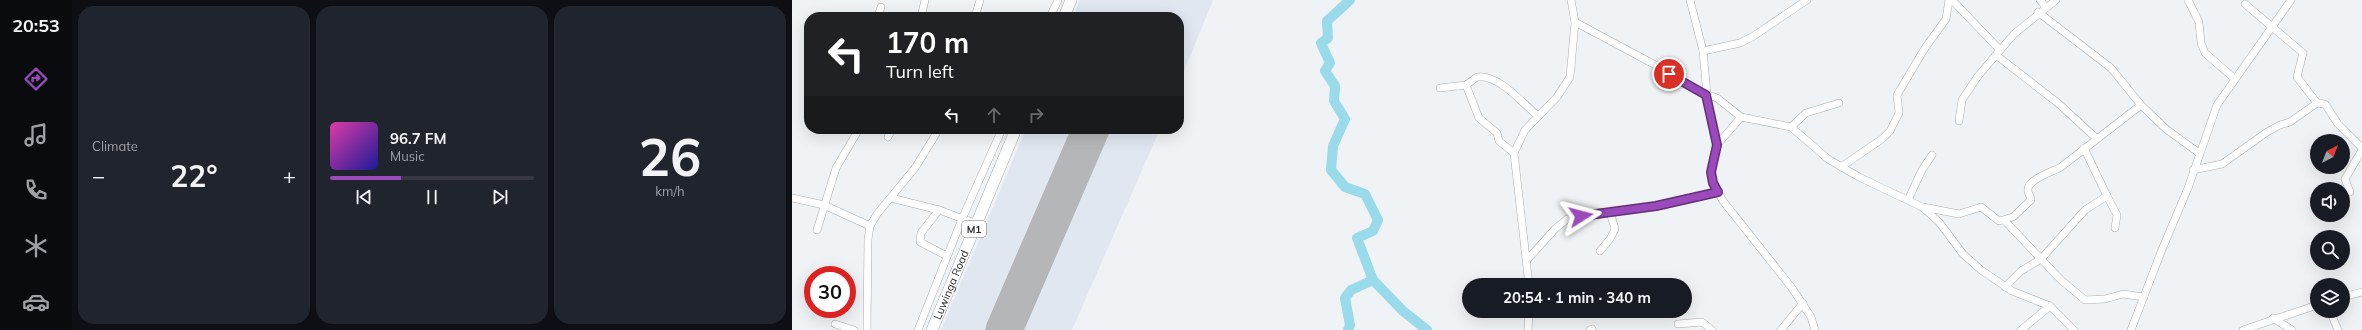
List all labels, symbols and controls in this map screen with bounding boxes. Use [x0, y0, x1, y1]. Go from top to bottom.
text: 20:53 [12, 14, 60, 37]
text: 170 m [886, 25, 969, 60]
icon: left [820, 28, 872, 80]
pin [1652, 57, 1686, 91]
text: Turn left [886, 60, 954, 83]
icon: arrive [1658, 63, 1680, 85]
icon: directions [22, 65, 50, 93]
icon: left [941, 104, 963, 126]
icon: ahead [983, 104, 1005, 126]
icon: right [1025, 104, 1047, 126]
icon: music [22, 121, 50, 149]
text: 26 [639, 124, 701, 189]
text: 96.7 FM [390, 129, 446, 148]
north arrow [2310, 134, 2350, 174]
map controls [2310, 134, 2350, 318]
text: Climate [92, 138, 138, 154]
text: Music [390, 148, 425, 164]
text: 22° [170, 157, 218, 195]
text: − [92, 162, 105, 190]
text: + [283, 162, 296, 190]
icon: phone [22, 176, 50, 204]
button: sound [2310, 182, 2350, 222]
text: km/h [655, 183, 685, 199]
icon: previous [353, 186, 375, 208]
icon: pause [421, 186, 443, 208]
icon: next [489, 186, 511, 208]
position arrow [1560, 195, 1602, 237]
road number: M1 [962, 221, 986, 237]
button: search [2310, 230, 2350, 270]
icon: climate [22, 232, 50, 260]
street label: Luwinga Road [930, 248, 972, 322]
speed limit sign: 30 [804, 266, 856, 318]
button: layers [2310, 278, 2350, 318]
icon: car [22, 288, 50, 316]
text: 20:54 · 1 min · 340 m [1503, 288, 1651, 307]

